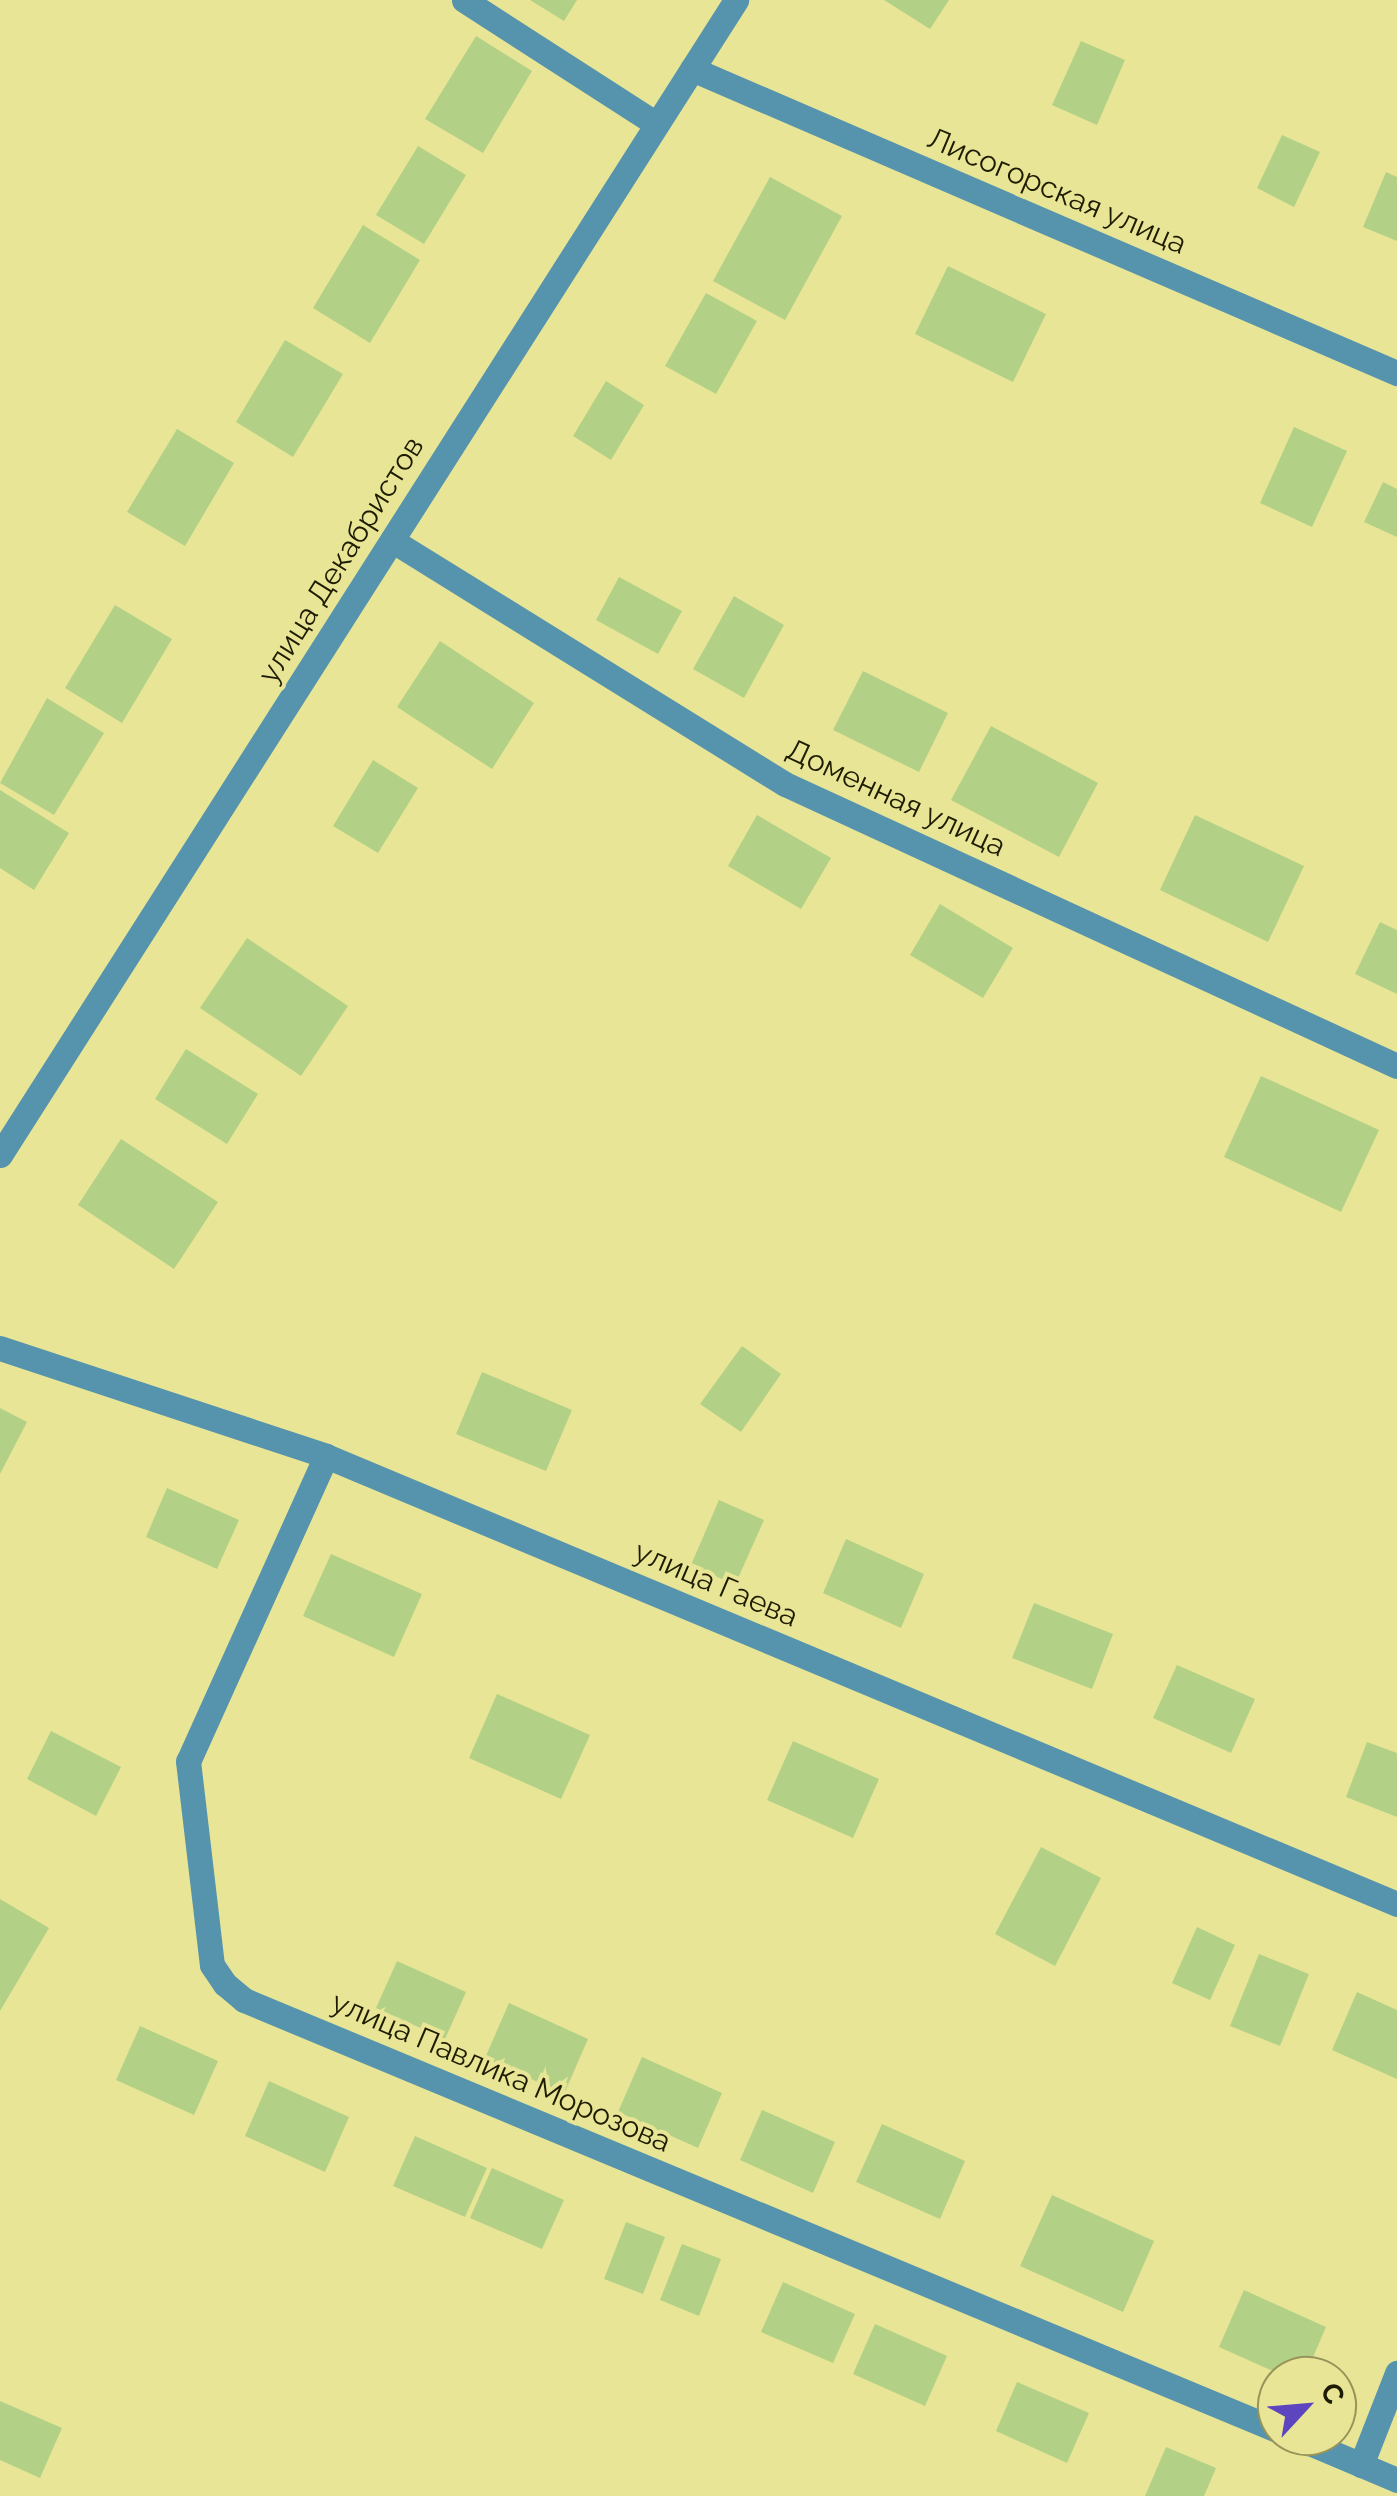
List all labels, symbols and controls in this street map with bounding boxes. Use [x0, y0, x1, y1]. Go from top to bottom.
street label: Лисогорская улица [922, 120, 1192, 262]
street label: улица Декабристов [251, 430, 431, 690]
street label: Доменная улица [780, 731, 1012, 865]
street label: улица Гаева [629, 1533, 803, 1635]
street label: улица Павлика Морозова [326, 1984, 676, 2160]
north arrow [1257, 2356, 1357, 2456]
text: С [1314, 2378, 1352, 2409]

